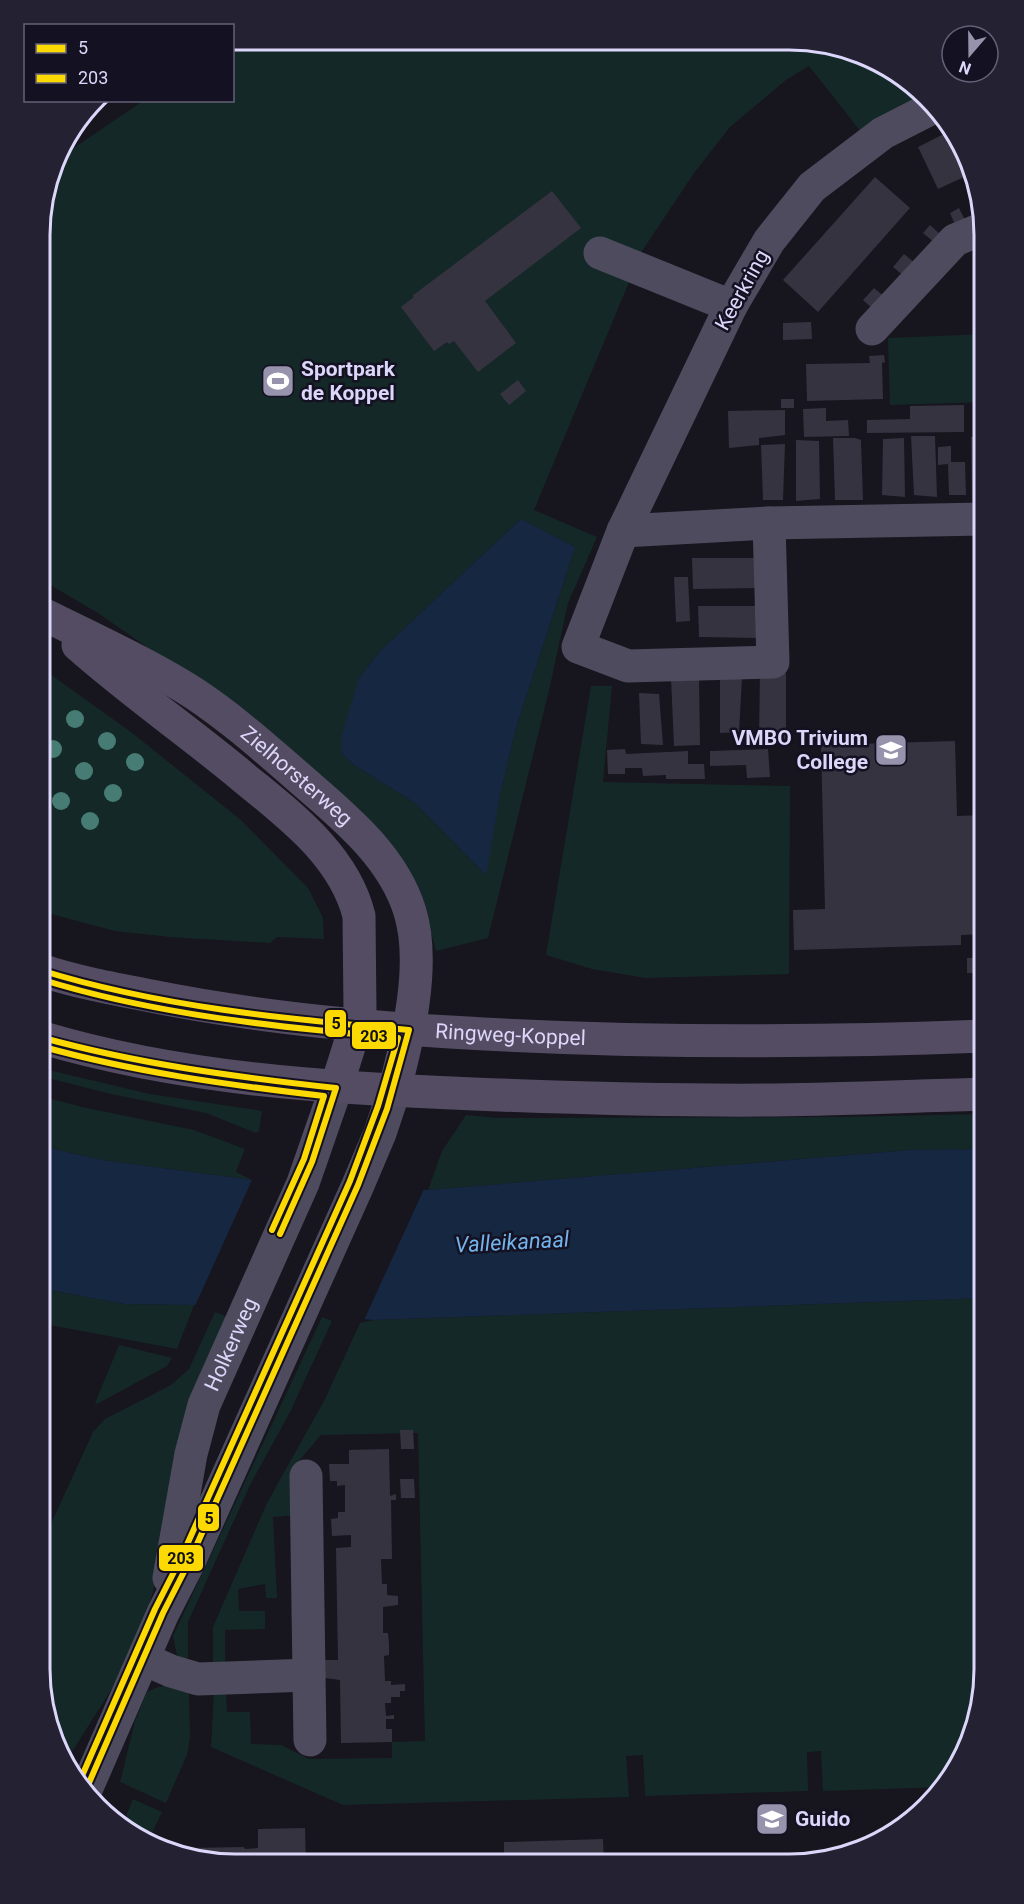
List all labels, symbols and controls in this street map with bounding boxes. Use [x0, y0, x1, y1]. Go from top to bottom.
legend [24, 24, 234, 102]
north arrow [940, 24, 1000, 84]
text: 5 [78, 37, 88, 58]
text: N [956, 57, 974, 78]
text: 203 [78, 67, 108, 88]
street label: Keerkring [710, 245, 774, 335]
place label: Sportpark de Koppel [301, 357, 396, 405]
sports icon: Sportpark de Koppel [260, 363, 296, 399]
street label: Zielhorsterweg [236, 721, 357, 831]
place label: VMBO Trivium College [732, 726, 868, 774]
school or university icon: VMBO Trivium College [873, 732, 909, 768]
line badge: 5 [324, 1009, 347, 1038]
text: 5 [331, 1014, 341, 1033]
street label: Ringweg-Koppel [434, 1019, 586, 1050]
line badge: 203 [351, 1021, 397, 1050]
text: 203 [360, 1027, 388, 1046]
water label: Valleikanaal [454, 1226, 570, 1257]
street label: Holkerweg [200, 1294, 262, 1395]
line badge: 5 [197, 1503, 220, 1532]
text: 5 [204, 1509, 214, 1528]
line badge: 203 [158, 1544, 204, 1572]
text: 203 [167, 1549, 195, 1568]
school or university icon: Guido [754, 1801, 790, 1837]
place label: Guido [795, 1807, 850, 1831]

